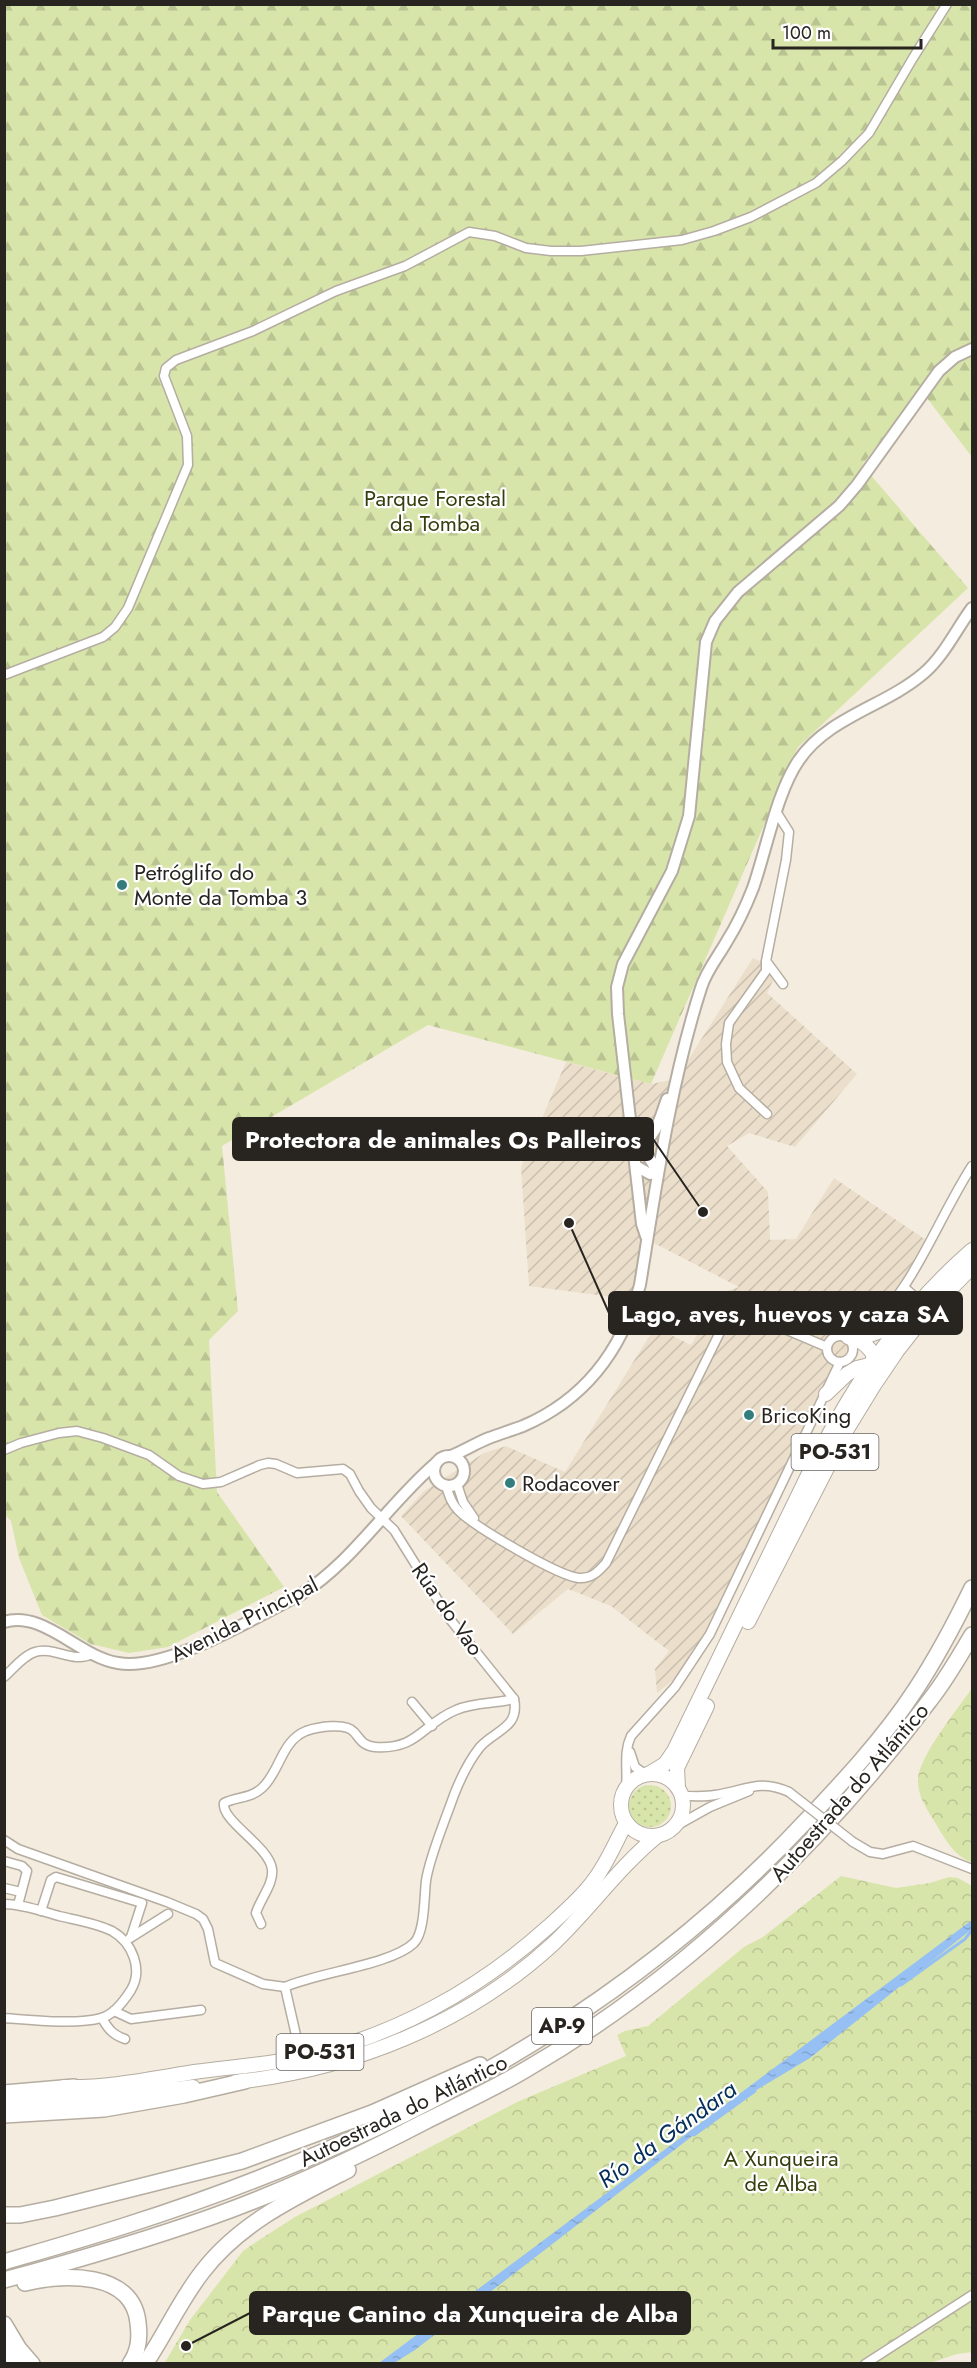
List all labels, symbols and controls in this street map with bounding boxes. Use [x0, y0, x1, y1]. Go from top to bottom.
scale bar [773, 12, 922, 50]
text: 100 m [782, 20, 831, 46]
park label: Parque Forestal da Tomba [364, 482, 506, 539]
place label: Petróglifo do Monte da Tomba 3 [134, 856, 307, 913]
marker: Petróglifo do Monte da Tomba 3 [115, 878, 129, 892]
callout: Protectora de animales Os Palleiros [233, 1118, 653, 1160]
text: Protectora de animales Os Palleiros [245, 1122, 641, 1157]
callout: Lago, aves, huevos y caza SA [609, 1292, 962, 1334]
text: Lago, aves, huevos y caza SA [621, 1296, 949, 1331]
place label: BricoKing [761, 1399, 851, 1431]
marker: BricoKing [742, 1408, 756, 1422]
road number: PO-531 [792, 1434, 878, 1470]
place label: Rodacover [522, 1467, 620, 1499]
marker: Rodacover [503, 1476, 517, 1490]
street label: Rúa do Vao [404, 1556, 492, 1662]
street label: Avenida Principal [165, 1568, 323, 1670]
street label: Autoestrada do Atlántico [762, 1695, 936, 1889]
road number: AP-9 [532, 2008, 592, 2044]
road number: PO-531 [276, 2034, 364, 2070]
street label: Autoestrada do Atlántico [294, 2046, 512, 2174]
water label: Río da Gándara [590, 2072, 744, 2196]
park label: A Xunqueira de Alba [723, 2142, 839, 2199]
callout: Parque Canino da Xunqueira de Alba [250, 2292, 690, 2334]
text: Parque Canino da Xunqueira de Alba [262, 2296, 678, 2331]

